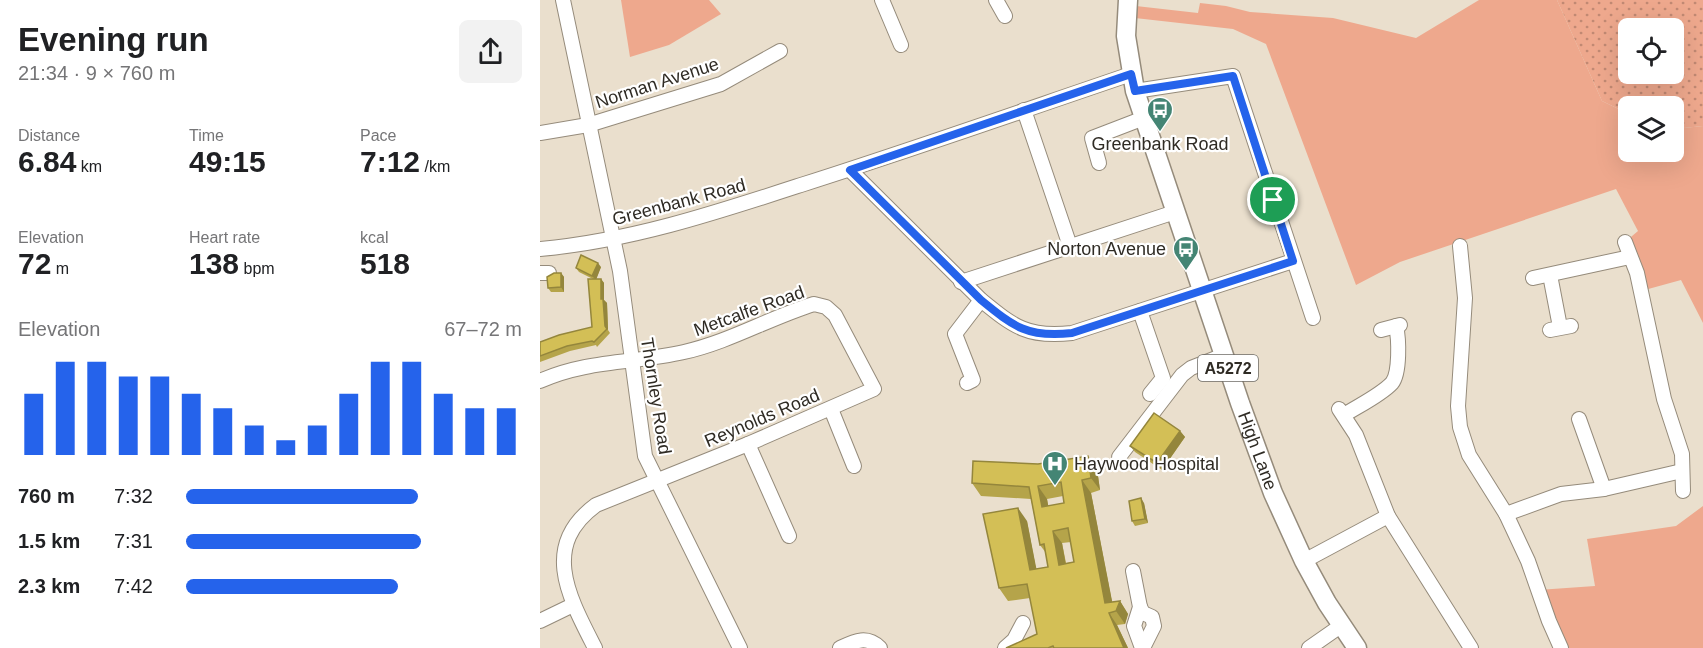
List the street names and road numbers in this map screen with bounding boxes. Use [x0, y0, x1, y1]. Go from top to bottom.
street label: Norman Avenue [593, 54, 721, 112]
street label: Greenbank Road [610, 175, 748, 229]
street label: Metcalfe Road [691, 282, 807, 340]
street label: Thornley Road [637, 336, 675, 456]
road number: A5272 [1198, 355, 1258, 381]
street label: Reynolds Road [701, 385, 823, 451]
street label: High Lane [1234, 409, 1281, 493]

